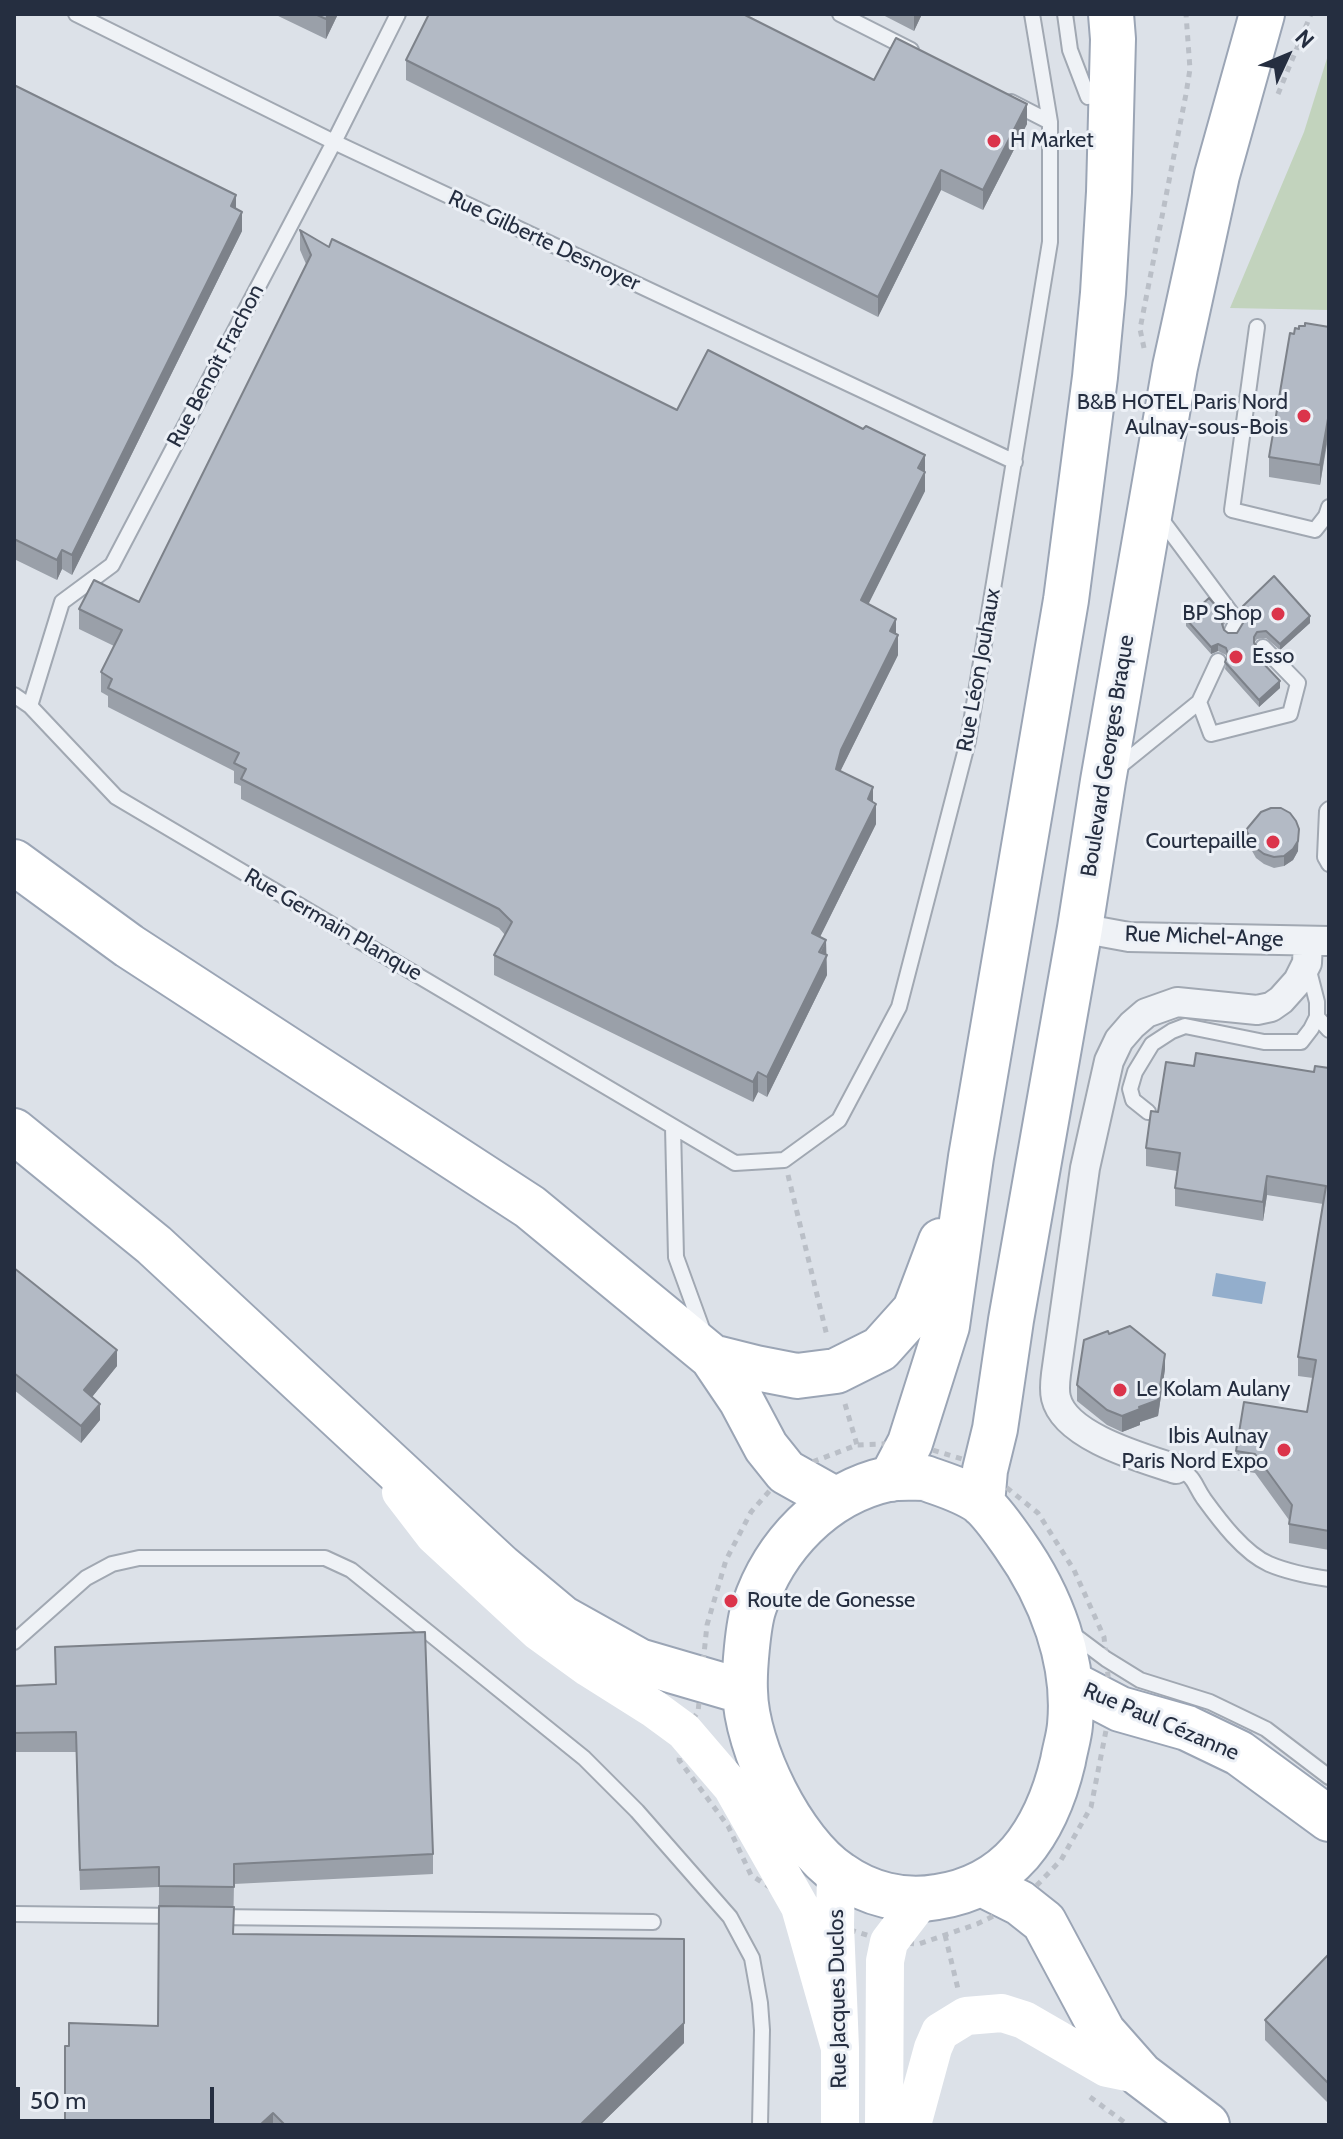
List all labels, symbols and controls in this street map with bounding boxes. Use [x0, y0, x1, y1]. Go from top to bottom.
north arrow [1247, 16, 1327, 96]
text: N [1290, 24, 1320, 54]
place label: H Market [1010, 128, 1094, 154]
marker: H Market [985, 132, 1003, 150]
street label: Rue Gilberte Desnoyer [444, 185, 644, 297]
street label: Rue Benoît Frachon [162, 280, 270, 452]
place label: B&B HOTEL Paris Nord Aulnay-sous-Bois [1077, 390, 1288, 442]
marker: B&B HOTEL Paris Nord Aulnay-sous-Bois [1295, 407, 1313, 425]
street label: Rue Léon Jouhaux [952, 586, 1006, 754]
place label: BP Shop [1182, 601, 1262, 627]
marker: BP Shop [1269, 605, 1287, 623]
street label: Boulevard Georges Braque [1076, 633, 1140, 879]
place label: Esso [1252, 644, 1294, 670]
marker: Esso [1227, 648, 1245, 666]
place label: Courtepaille [1146, 829, 1257, 855]
marker: Courtepaille [1264, 833, 1282, 851]
street label: Rue Germain Planque [239, 863, 427, 987]
street label: Rue Michel-Ange [1124, 921, 1284, 953]
place label: Le Kolam Aulany [1136, 1377, 1290, 1403]
marker: Le Kolam Aulany [1111, 1381, 1129, 1399]
place label: Ibis Aulnay Paris Nord Expo [1121, 1424, 1268, 1476]
marker: Ibis Aulnay Paris Nord Expo [1275, 1441, 1293, 1459]
place label: Route de Gonesse [747, 1588, 915, 1614]
marker: Route de Gonesse [722, 1592, 740, 1610]
street label: Rue Paul Cézanne [1079, 1677, 1243, 1767]
street label: Rue Jacques Duclos [823, 1909, 853, 2089]
scale bar [20, 2071, 218, 2121]
text: 50 m [30, 2086, 86, 2115]

